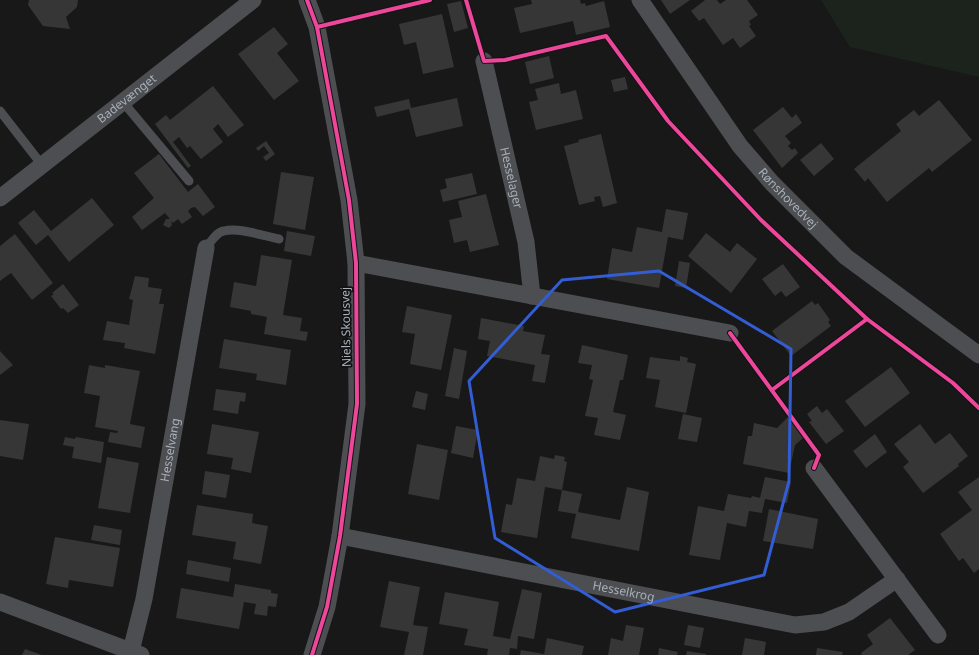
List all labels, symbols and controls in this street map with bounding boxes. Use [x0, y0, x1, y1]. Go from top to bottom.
street label: Badevænget [93, 69, 160, 127]
street label: Hesselager [496, 145, 527, 210]
street label: Rønshovedvej [755, 164, 822, 232]
street label: Niels Skousvej [336, 287, 355, 367]
street label: Hesselvang [156, 417, 184, 483]
street label: Hesselkrog [591, 577, 656, 605]

